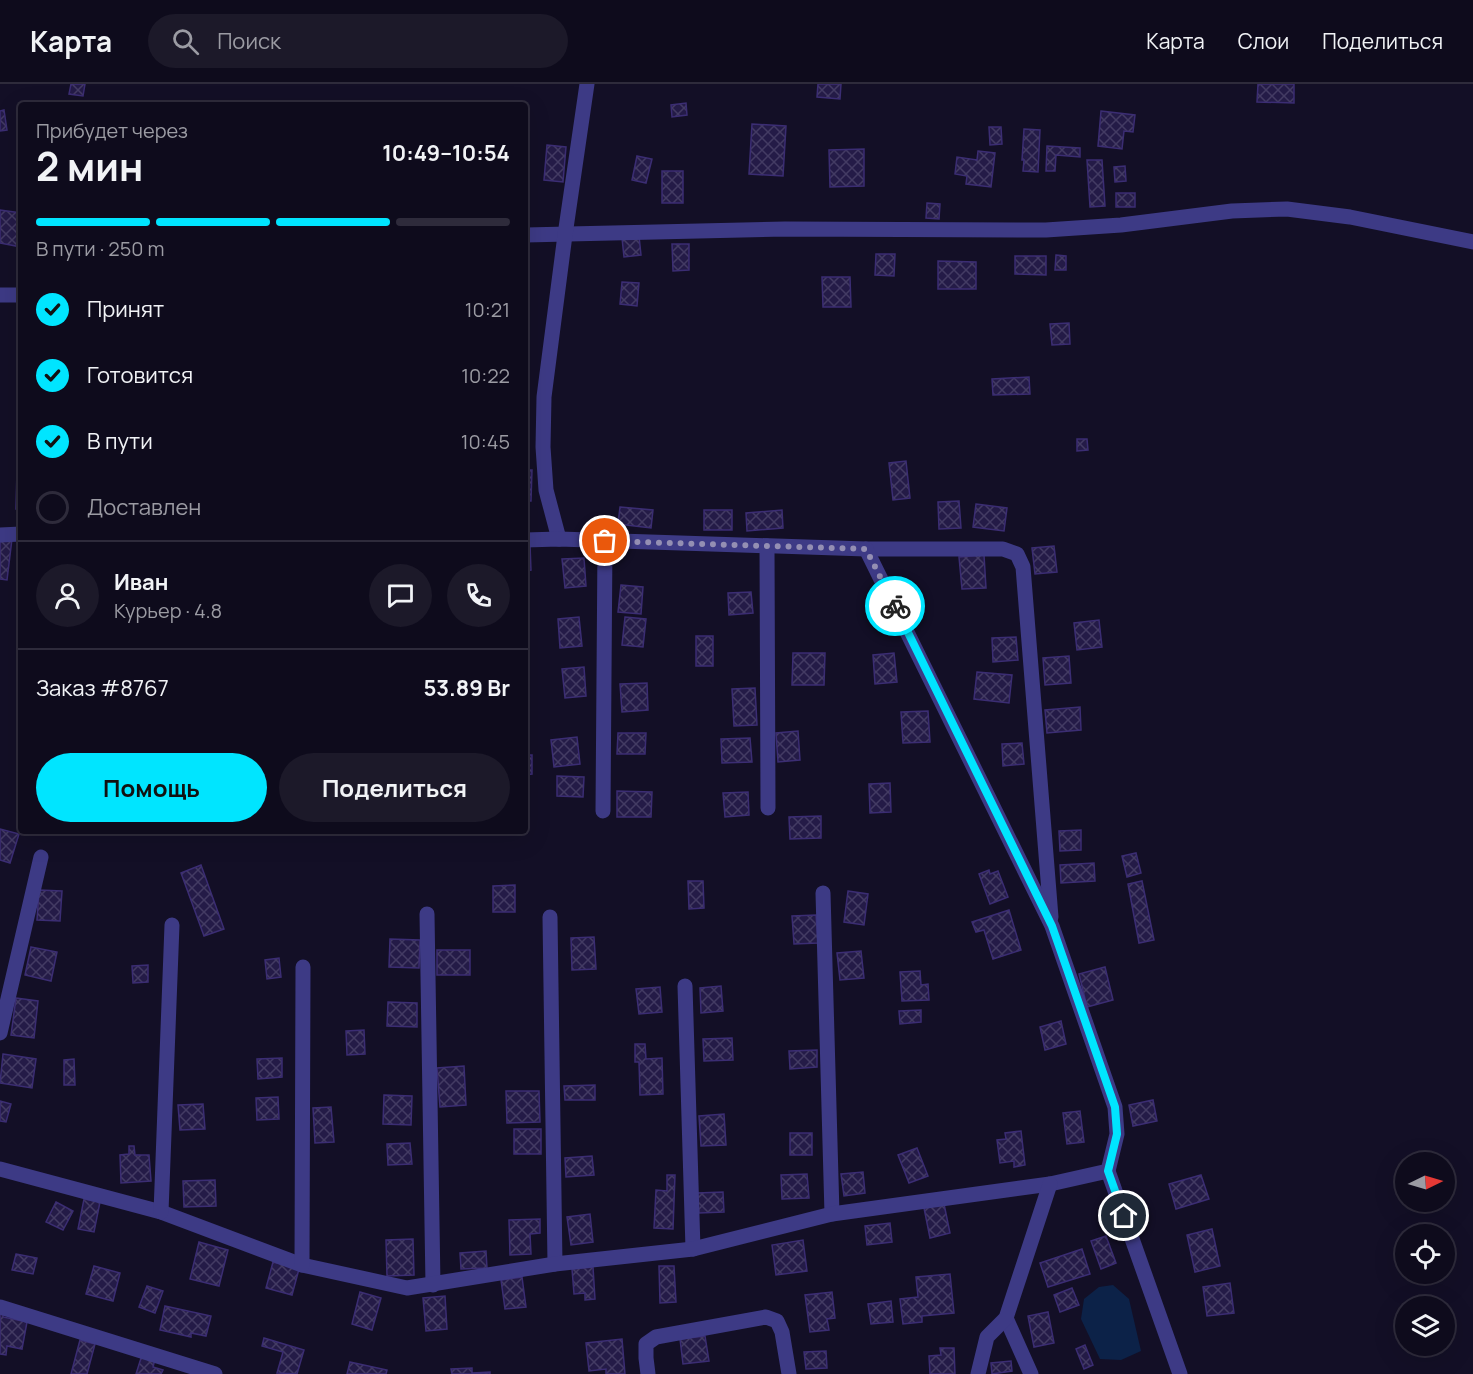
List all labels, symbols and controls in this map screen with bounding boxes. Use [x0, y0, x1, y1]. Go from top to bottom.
search box [148, 14, 568, 68]
text: Карта [30, 22, 112, 60]
icon: search [169, 25, 202, 58]
text: Поиск [217, 26, 281, 56]
text: Карта [1146, 27, 1205, 55]
text: Слои [1238, 27, 1289, 55]
text: Поделиться [1322, 27, 1443, 55]
text: Прибудет через [36, 117, 188, 144]
text: 10:49–10:54 [382, 138, 510, 168]
text: 2 мин [36, 139, 143, 193]
text: В пути · 250 m [36, 235, 164, 262]
icon: check [36, 293, 69, 326]
text: Принят [87, 294, 164, 324]
text: 10:21 [465, 296, 510, 323]
icon: check [36, 359, 69, 392]
text: Готовится [87, 360, 193, 390]
text: 10:22 [461, 362, 510, 389]
icon: check [36, 425, 69, 458]
text: В пути [87, 426, 153, 456]
text: 10:45 [461, 428, 510, 455]
text: Доставлен [87, 492, 201, 522]
pin [579, 515, 630, 566]
icon: bag [588, 524, 621, 557]
button: person [36, 564, 99, 627]
button: chat [369, 564, 432, 627]
button: phone [447, 564, 510, 627]
text: Иван [114, 567, 168, 597]
courier [865, 576, 925, 636]
icon: bike [879, 590, 912, 623]
text: Курьер · 4.8 [114, 597, 222, 624]
text: Заказ #8767 [36, 673, 169, 703]
text: 53.89 Br [423, 673, 510, 703]
button: Помощь [36, 753, 267, 822]
button: Поделиться [279, 753, 510, 822]
north arrow [1395, 1152, 1455, 1212]
map controls [1395, 1152, 1455, 1356]
pin [1098, 1190, 1149, 1241]
icon: home [1107, 1199, 1140, 1232]
button: locate [1395, 1224, 1455, 1284]
button: layers [1395, 1296, 1455, 1356]

